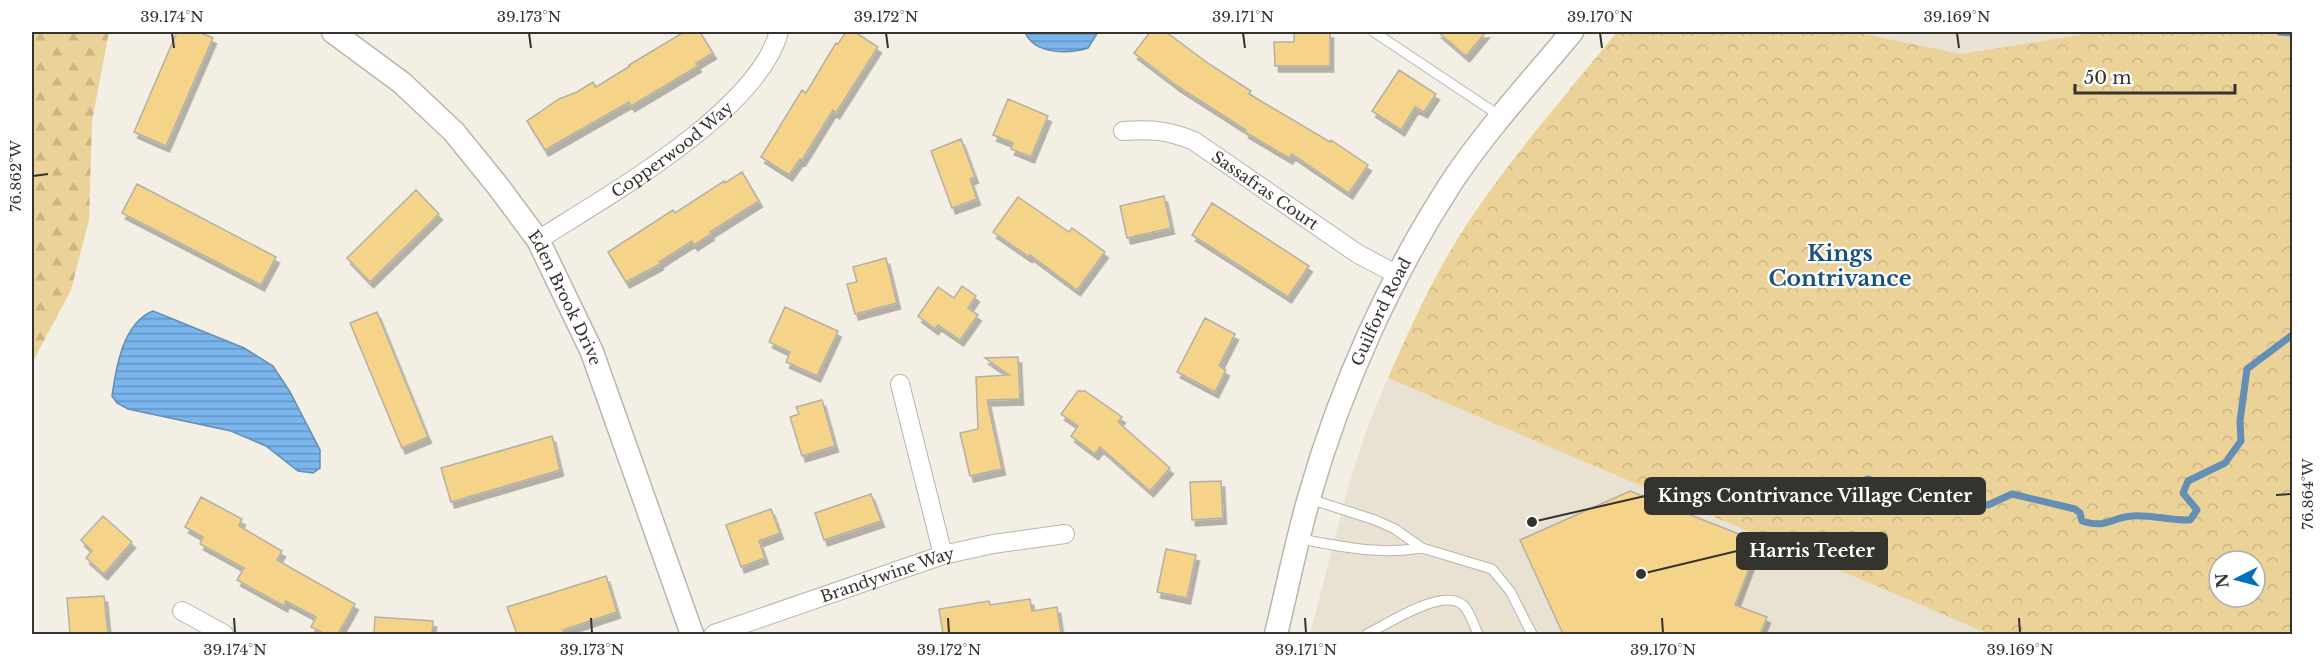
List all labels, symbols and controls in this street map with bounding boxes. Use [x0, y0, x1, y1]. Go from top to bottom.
text: 39.174°N [140, 7, 204, 26]
text: 39.173°N [497, 7, 561, 26]
text: 39.172°N [854, 7, 918, 26]
text: 39.171°N [1212, 7, 1274, 26]
text: 39.170°N [1567, 7, 1633, 26]
text: 39.169°N [1923, 7, 1991, 26]
scale bar [2075, 57, 2236, 95]
text: 50 m [2084, 67, 2132, 89]
street label: Copperwood Way [607, 96, 737, 202]
text: 76.862°W [6, 140, 25, 212]
street label: Sassafras Court [1208, 146, 1322, 234]
street label: Eden Brook Drive [524, 226, 606, 368]
district label: Kings Contrivance [1768, 240, 1912, 292]
street label: Guilford Road [1346, 254, 1415, 369]
text: 76.864°W [2298, 458, 2317, 530]
callout: Kings Contrivance Village Center [1645, 478, 1985, 514]
text: Kings Contrivance Village Center [1658, 485, 1972, 507]
callout: Harris Teeter [1737, 533, 1887, 569]
text: Harris Teeter [1749, 540, 1875, 562]
street label: Brandywine Way [817, 543, 957, 607]
north arrow [2207, 549, 2267, 609]
text: N [2211, 572, 2233, 589]
text: 39.174°N [203, 640, 267, 659]
text: 39.173°N [560, 640, 624, 659]
text: 39.172°N [917, 640, 981, 659]
text: 39.171°N [1275, 640, 1337, 659]
text: 39.170°N [1630, 640, 1696, 659]
text: 39.169°N [1986, 640, 2054, 659]

